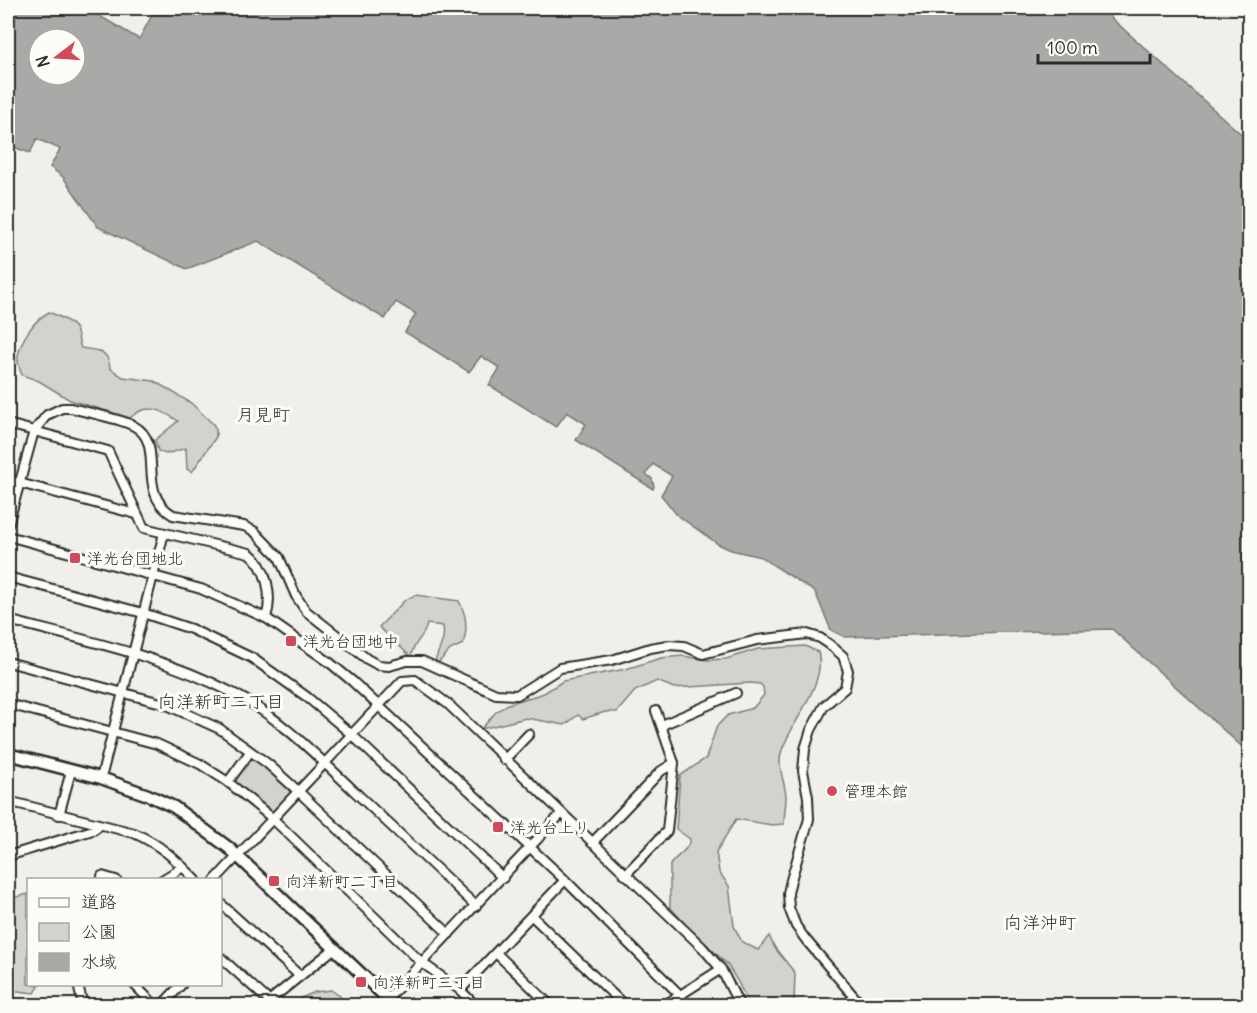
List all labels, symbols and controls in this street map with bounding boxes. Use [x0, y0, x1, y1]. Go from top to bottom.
north arrow [27, 27, 87, 87]
scale bar [1038, 27, 1150, 65]
text: 100 m [1047, 36, 1098, 59]
text: N [31, 53, 54, 70]
district label: 月見町 [236, 403, 290, 426]
place label: 洋光台団地北 [87, 548, 183, 568]
marker: 洋光台団地北 [68, 551, 82, 565]
place label: 洋光台団地中 [303, 631, 399, 651]
marker: 洋光台団地中 [284, 634, 298, 648]
district label: 向洋新町二丁目 [158, 690, 284, 713]
place label: 管理本館 [844, 781, 908, 801]
marker: 管理本館 [825, 784, 839, 798]
place label: 洋光台上り [510, 817, 590, 837]
marker: 洋光台上り [491, 820, 505, 834]
place label: 向洋新町二丁目 [286, 871, 398, 891]
marker: 向洋新町二丁目 [267, 874, 281, 888]
legend [27, 878, 222, 986]
text: 道路 [81, 890, 117, 913]
district label: 向洋沖町 [1004, 911, 1076, 934]
text: 公園 [81, 920, 117, 943]
text: 水域 [81, 950, 117, 973]
place label: 向洋新町三丁目 [373, 972, 485, 992]
marker: 向洋新町三丁目 [354, 975, 368, 989]

